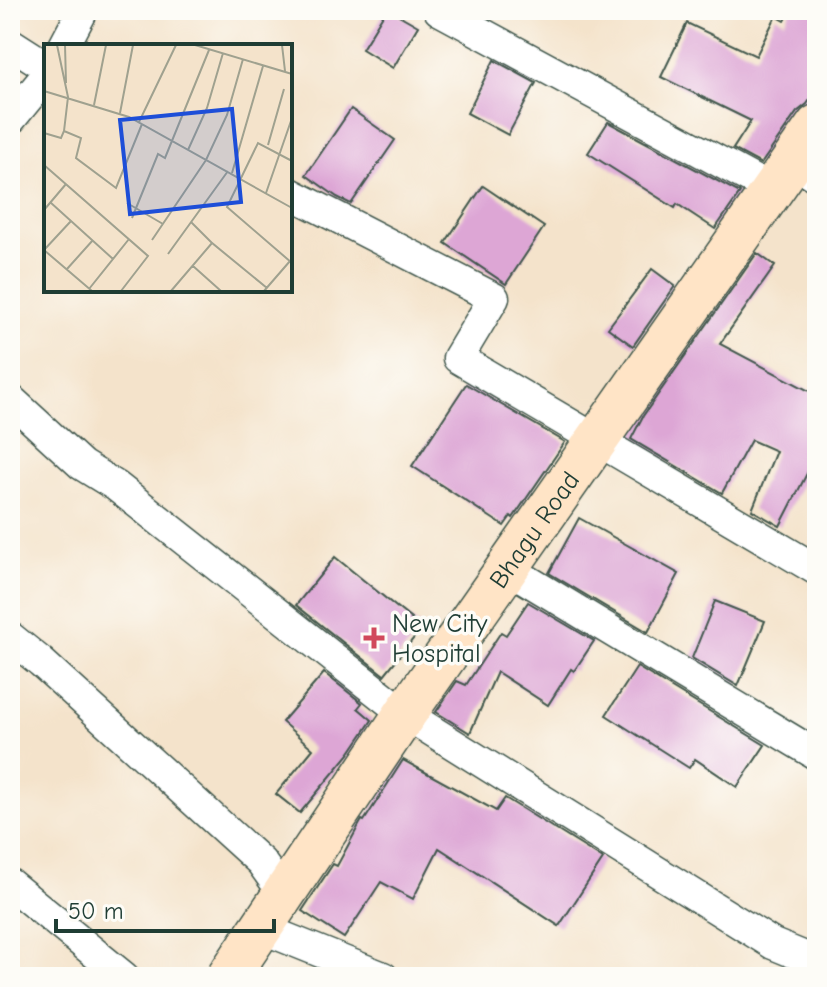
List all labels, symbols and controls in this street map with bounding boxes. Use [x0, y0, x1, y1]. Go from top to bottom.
inset map [44, 44, 292, 292]
street label: Bhagu Road [484, 466, 586, 594]
place label: New City Hospital [392, 609, 488, 669]
marker: New City Hospital [363, 627, 385, 649]
scale bar [56, 883, 274, 933]
text: 50 m [68, 897, 124, 925]

